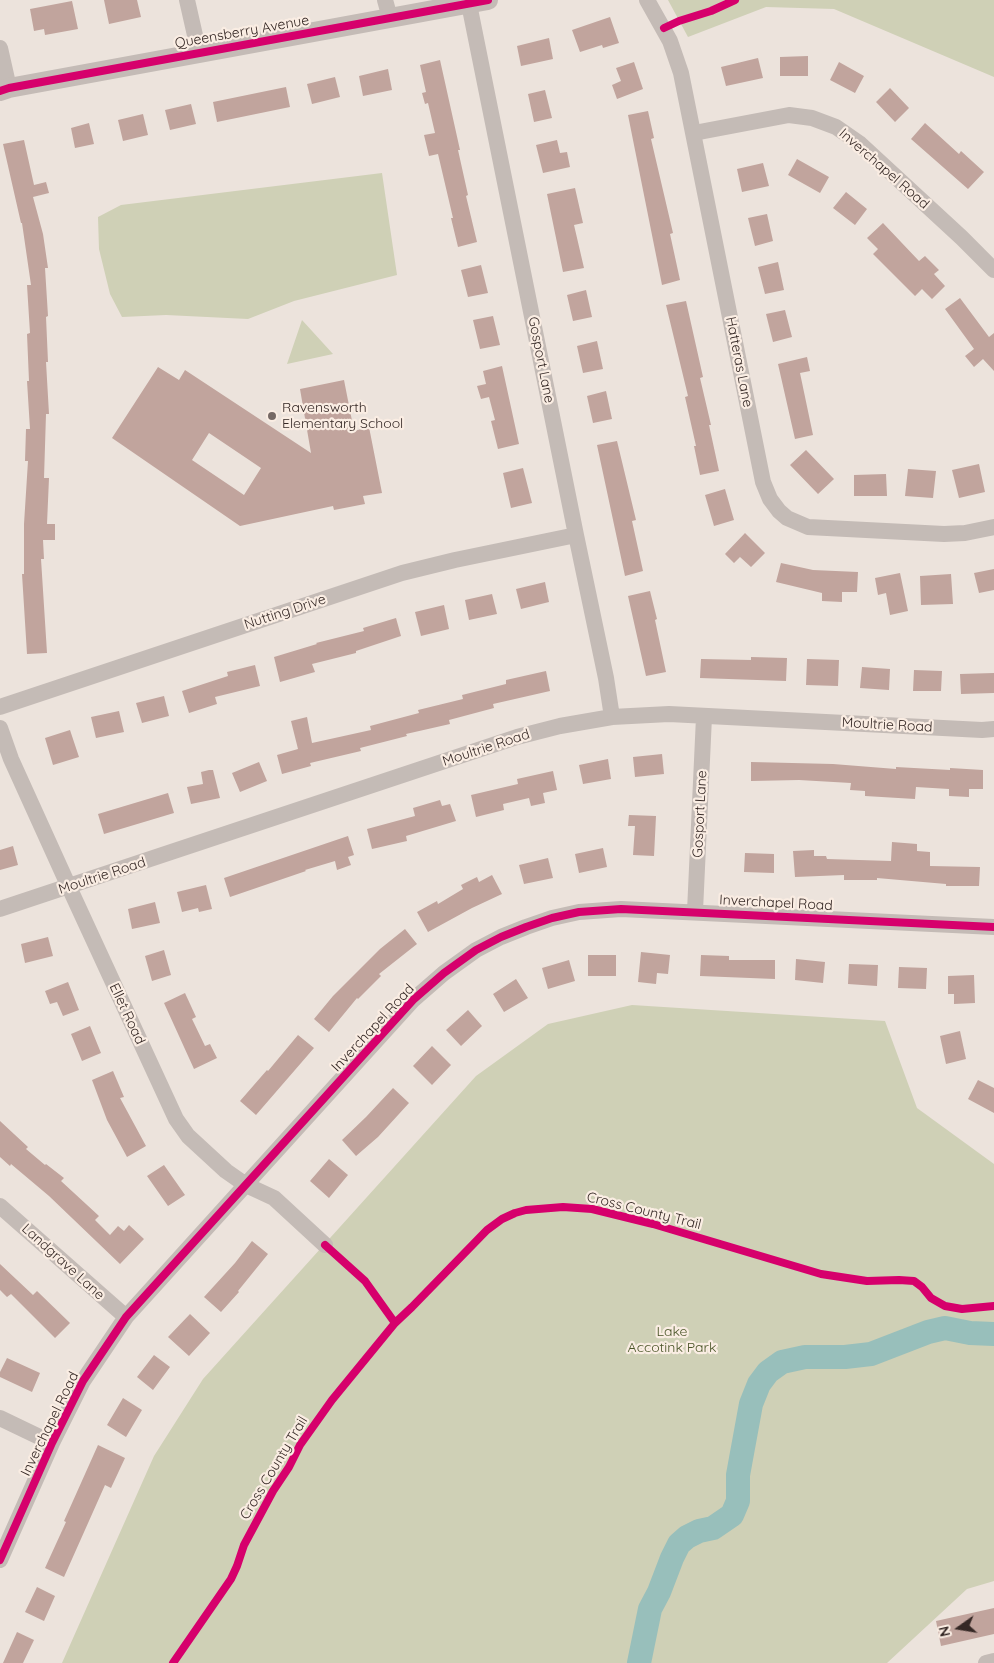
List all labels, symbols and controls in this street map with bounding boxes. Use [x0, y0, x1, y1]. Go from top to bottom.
street label: Queensberry Avenue [174, 12, 310, 52]
street label: Inverchapel Road [836, 125, 932, 213]
street label: Gosport Lane [524, 315, 558, 405]
street label: Hatteras Lane [722, 315, 756, 409]
place label: Ravensworth Elementary School [282, 400, 403, 432]
marker: Ravensworth Elementary School [266, 410, 278, 422]
street label: Nutting Drive [242, 591, 328, 633]
street label: Moultrie Road [841, 714, 933, 736]
street label: Moultrie Road [440, 726, 532, 770]
street label: Gosport Lane [689, 770, 711, 858]
street label: Moultrie Road [56, 854, 148, 898]
street label: Inverchapel Road [719, 892, 833, 914]
street label: Ellet Road [106, 981, 148, 1047]
street label: Inverchapel Road [328, 981, 418, 1075]
street label: Cross County Trail [585, 1189, 703, 1233]
street label: Landgrave Lane [18, 1220, 108, 1304]
park label: Lake Accotink Park [628, 1324, 716, 1356]
street label: Inverchapel Road [18, 1369, 82, 1479]
street label: Cross County Trail [237, 1413, 311, 1523]
north arrow [934, 1603, 984, 1653]
text: N [934, 1624, 954, 1638]

